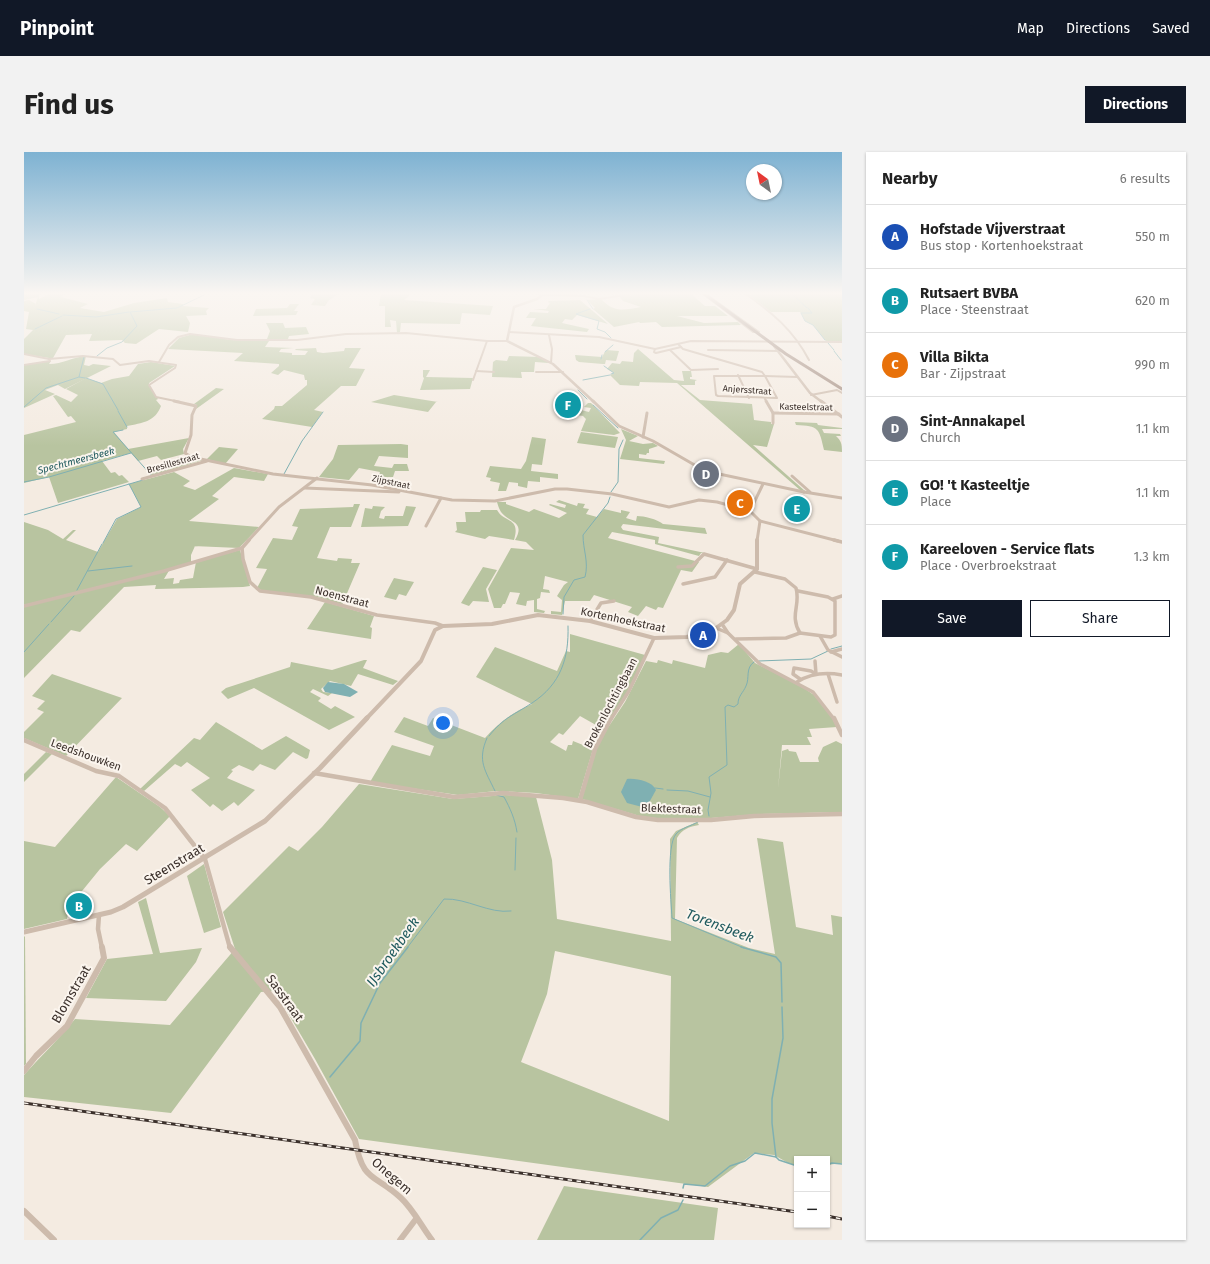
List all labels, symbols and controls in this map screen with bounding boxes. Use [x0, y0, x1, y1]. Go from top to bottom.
text: Pinpoint [20, 17, 94, 40]
text: Map [1017, 20, 1044, 37]
text: Directions [1066, 20, 1130, 37]
text: Saved [1152, 20, 1190, 37]
button: Directions [1085, 86, 1186, 123]
text: Find us [24, 88, 114, 121]
north arrow [746, 164, 782, 200]
text: Nearby [882, 168, 937, 189]
text: 6 results [1120, 171, 1170, 186]
text: Hofstade Vijverstraat [920, 220, 1065, 238]
text: A [891, 229, 899, 244]
text: 550 m [1135, 229, 1170, 244]
text: Bus stop · Kortenhoekstraat [920, 238, 1083, 253]
text: Rutsaert BVBA [920, 284, 1018, 302]
text: B [891, 293, 899, 308]
text: 620 m [1135, 293, 1170, 308]
text: Place · Steenstraat [920, 302, 1029, 317]
text: Villa Bikta [920, 348, 989, 366]
text: C [891, 357, 899, 372]
text: 990 m [1135, 357, 1170, 372]
text: Bar · Zijpstraat [920, 366, 1006, 381]
street label: Anjersstraat [722, 383, 772, 397]
pin: F [555, 390, 581, 420]
street label: Kasteelstraat [779, 402, 834, 412]
text: Sint-Annakapel [920, 412, 1025, 430]
text: D [891, 421, 899, 436]
text: 1.1 km [1136, 421, 1170, 436]
text: Church [920, 430, 961, 445]
water label: Spechtmeersbeek [35, 445, 116, 477]
street label: Bresillestraat [146, 451, 201, 475]
pin: D [693, 459, 719, 489]
street label: Zijpstraat [371, 473, 412, 491]
text: GO! 't Kasteeltje [920, 476, 1030, 494]
text: E [892, 485, 898, 500]
text: 1.1 km [1136, 485, 1170, 500]
pin: C [727, 488, 753, 518]
pin: E [784, 494, 810, 524]
text: Place [920, 494, 951, 509]
text: Kareeloven - Service flats [920, 540, 1095, 558]
text: F [892, 549, 898, 564]
text: 1.3 km [1133, 549, 1170, 564]
text: Place · Overbroekstraat [920, 558, 1056, 573]
street label: Noenstraat [314, 584, 370, 610]
button: Save [882, 600, 1022, 637]
button: Share [1030, 600, 1170, 637]
street label: Kortenhoekstraat [579, 605, 667, 635]
pin: A [690, 620, 716, 650]
street label: Brokenlochtingbaan [582, 656, 640, 750]
your location [433, 713, 453, 733]
street label: Leedshouwken [49, 736, 123, 774]
street label: Blektestraat [641, 801, 701, 817]
street label: Steenstraat [141, 840, 207, 888]
pin: B [66, 891, 92, 921]
water label: Torensbeek [684, 905, 757, 947]
water label: IJsbroekbeek [363, 914, 423, 990]
street label: Blomstraat [48, 962, 94, 1026]
street label: Sasstraat [263, 972, 307, 1025]
street label: Onegem [369, 1154, 415, 1198]
map controls [794, 1156, 830, 1228]
button: + [794, 1156, 830, 1192]
button: − [794, 1192, 830, 1228]

